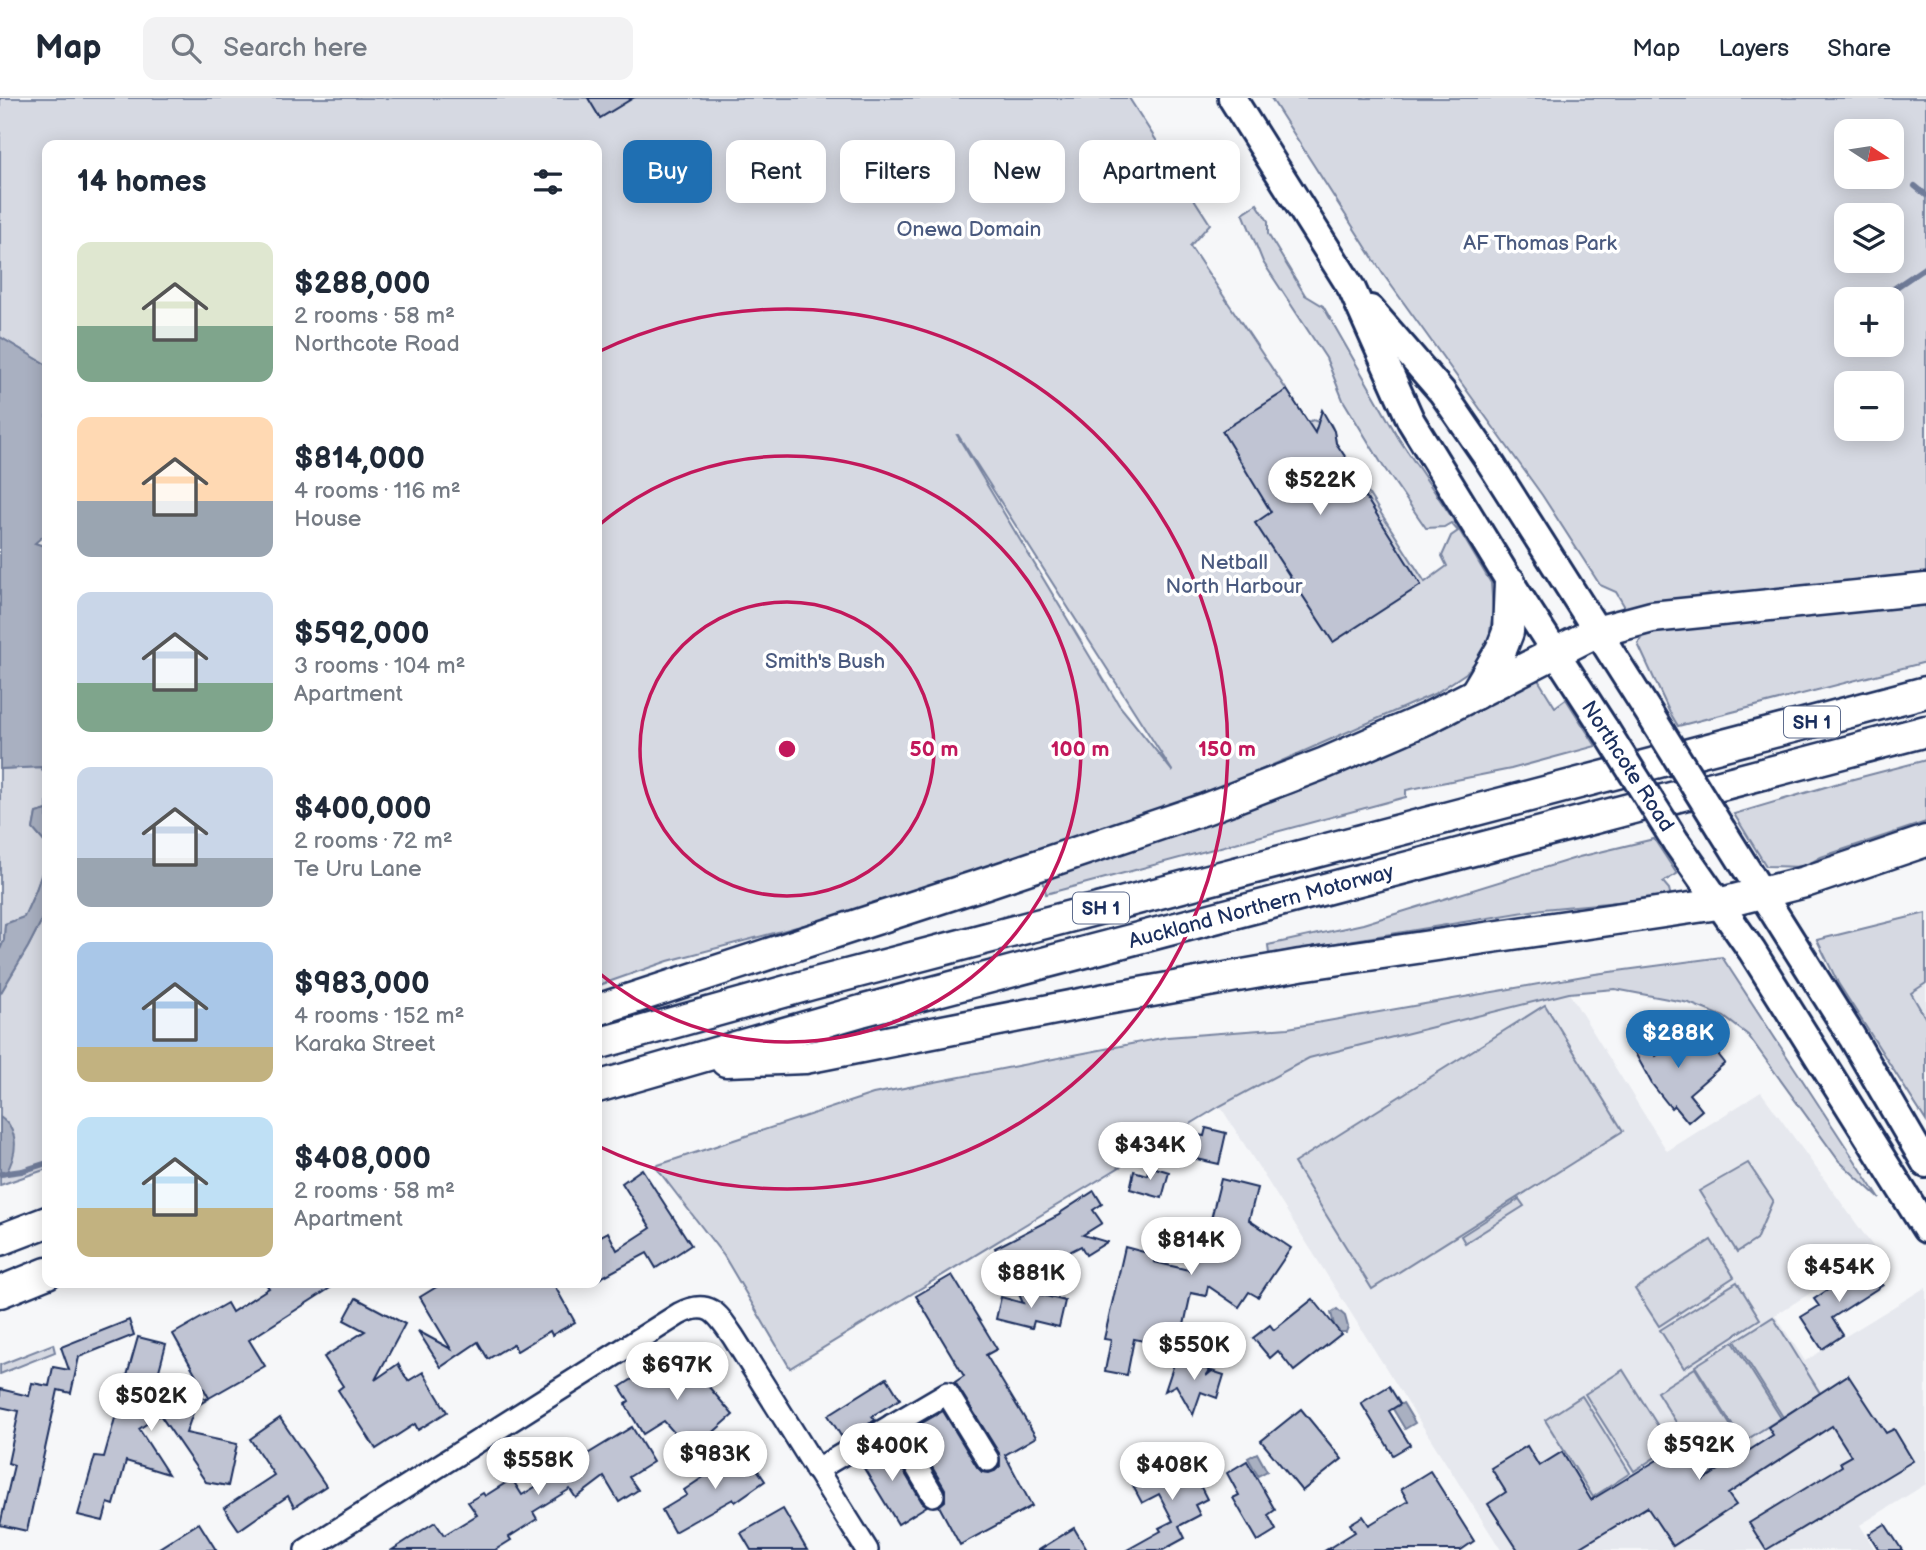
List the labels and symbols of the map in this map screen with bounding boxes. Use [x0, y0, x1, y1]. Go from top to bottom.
north arrow [1834, 119, 1904, 189]
park label: Onewa Domain [897, 217, 1041, 242]
park label: AF Thomas Park [1463, 231, 1617, 256]
pin: $522K [1271, 458, 1369, 517]
park label: Netball North Harbour [1166, 550, 1303, 599]
park label: Smith's Bush [765, 649, 885, 674]
street label: Northcote Road [1576, 696, 1679, 836]
road number: SH 1 [1784, 706, 1840, 737]
centre of rings [775, 737, 799, 761]
text: 50 m [910, 737, 958, 762]
text: 100 m [1051, 737, 1109, 762]
text: 150 m [1198, 737, 1256, 762]
street label: Auckland Northern Motorway [1126, 859, 1397, 954]
road number: SH 1 [1073, 892, 1129, 923]
pin: $288K [1629, 1010, 1727, 1070]
pin: $434K [1101, 1122, 1199, 1182]
pin: $814K [1142, 1218, 1240, 1277]
pin: $454K [1790, 1244, 1888, 1304]
pin: $881K [982, 1250, 1080, 1310]
pin: $550K [1145, 1322, 1243, 1382]
pin: $697K [628, 1342, 726, 1402]
pin: $502K [102, 1374, 200, 1433]
pin: $592K [1650, 1422, 1748, 1482]
pin: $400K [843, 1424, 941, 1483]
pin: $983K [666, 1432, 764, 1491]
pin: $558K [489, 1438, 587, 1497]
pin: $408K [1123, 1442, 1221, 1502]

